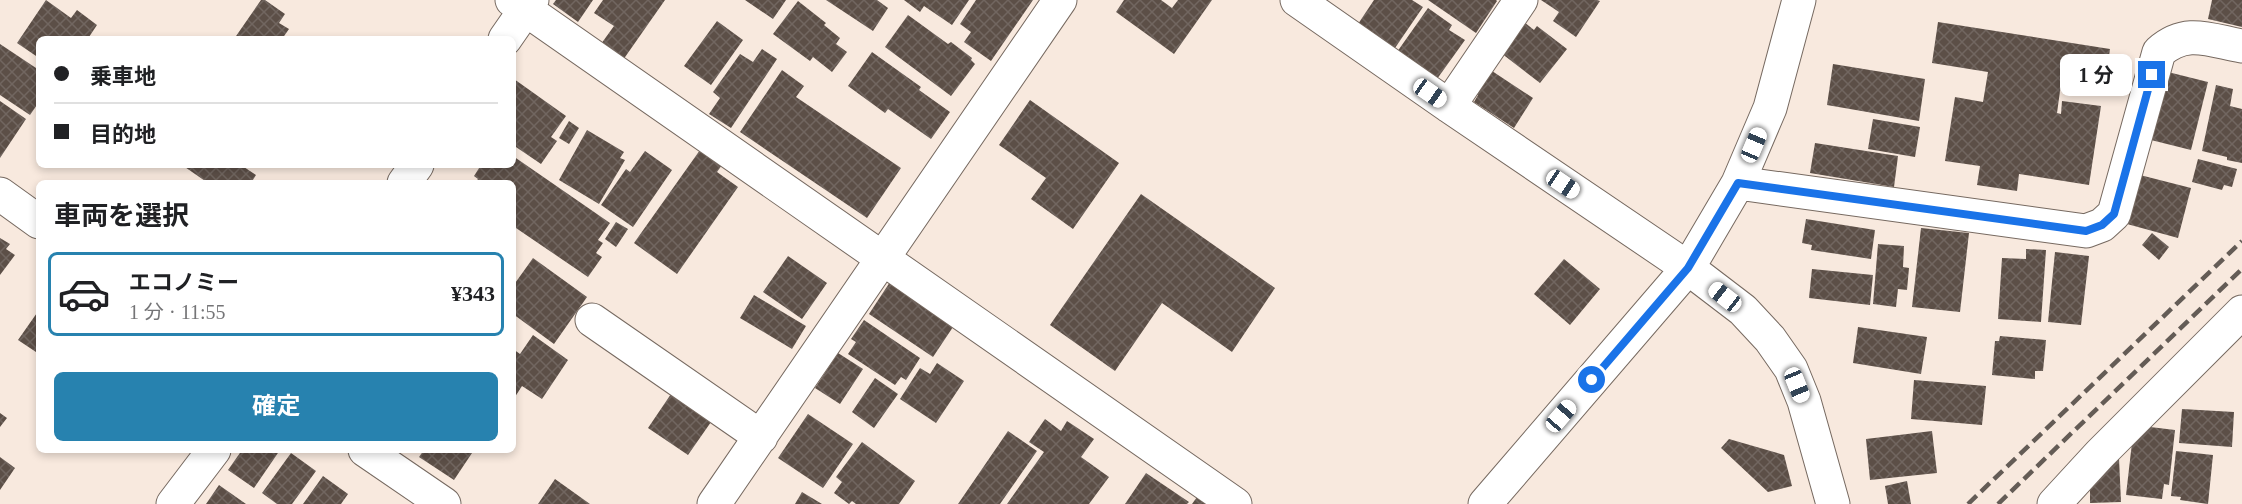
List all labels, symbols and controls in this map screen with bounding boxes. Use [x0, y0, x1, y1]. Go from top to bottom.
callout: 1 分 [2059, 54, 2131, 96]
route end [2138, 61, 2165, 88]
text: 乗車地 [90, 64, 156, 89]
text: 1 分 [2079, 64, 2114, 86]
car [1410, 75, 1450, 111]
text: 目的地 [90, 122, 156, 147]
car [1739, 125, 1769, 165]
car [1543, 166, 1583, 202]
text: 車両を選択 [54, 201, 189, 231]
icon: car [57, 267, 111, 321]
text: エコノミー [129, 270, 239, 295]
car [1705, 279, 1745, 315]
text: ¥343 [451, 281, 495, 306]
text: 1 分 · 11:55 [129, 301, 225, 323]
car [1782, 365, 1812, 405]
route start [1578, 366, 1605, 393]
button: 確定 [54, 372, 498, 441]
car [1542, 397, 1580, 435]

